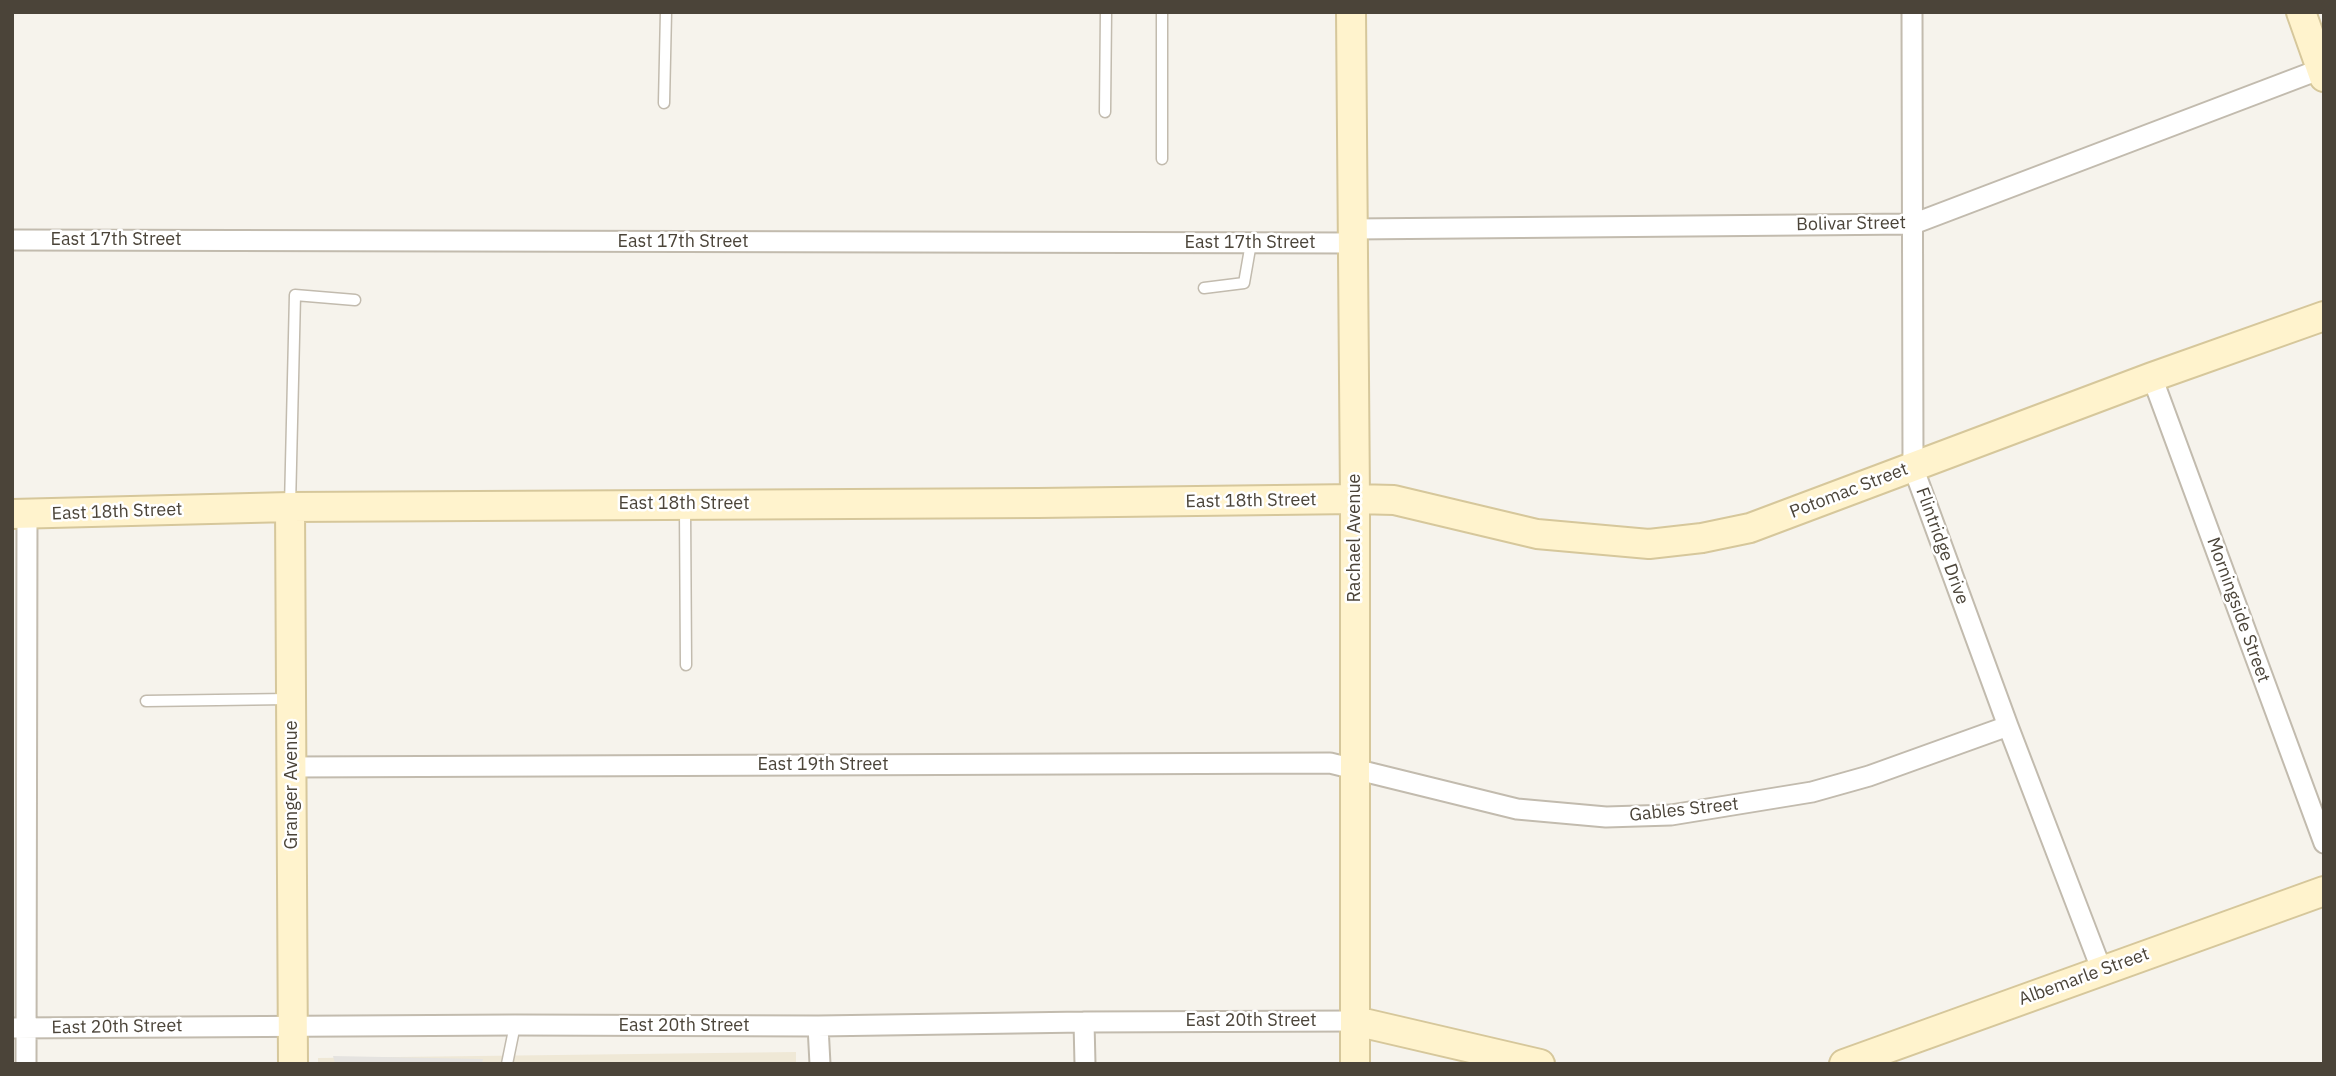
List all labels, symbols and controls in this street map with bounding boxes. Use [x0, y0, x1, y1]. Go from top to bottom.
street label: Bolivar Street [1796, 212, 1906, 236]
street label: East 17th Street [50, 229, 182, 251]
street label: East 17th Street [617, 231, 749, 253]
street label: East 17th Street [1184, 232, 1316, 254]
street label: Potomac Street [1787, 459, 1911, 523]
street label: Rachael Avenue [1344, 474, 1366, 602]
street label: Flintridge Drive [1911, 485, 1973, 607]
street label: East 18th Street [1185, 489, 1317, 513]
street label: East 18th Street [618, 493, 750, 515]
street label: East 18th Street [51, 499, 183, 525]
street label: Morningside Street [2202, 534, 2274, 686]
street label: Granger Avenue [281, 720, 303, 850]
street label: East 19th Street [757, 754, 889, 776]
street label: Gables Street [1628, 794, 1740, 826]
street label: Albemarle Street [2016, 943, 2152, 1011]
street label: East 20th Street [1185, 1010, 1317, 1032]
street label: East 20th Street [51, 1015, 183, 1039]
street label: East 20th Street [618, 1015, 750, 1037]

